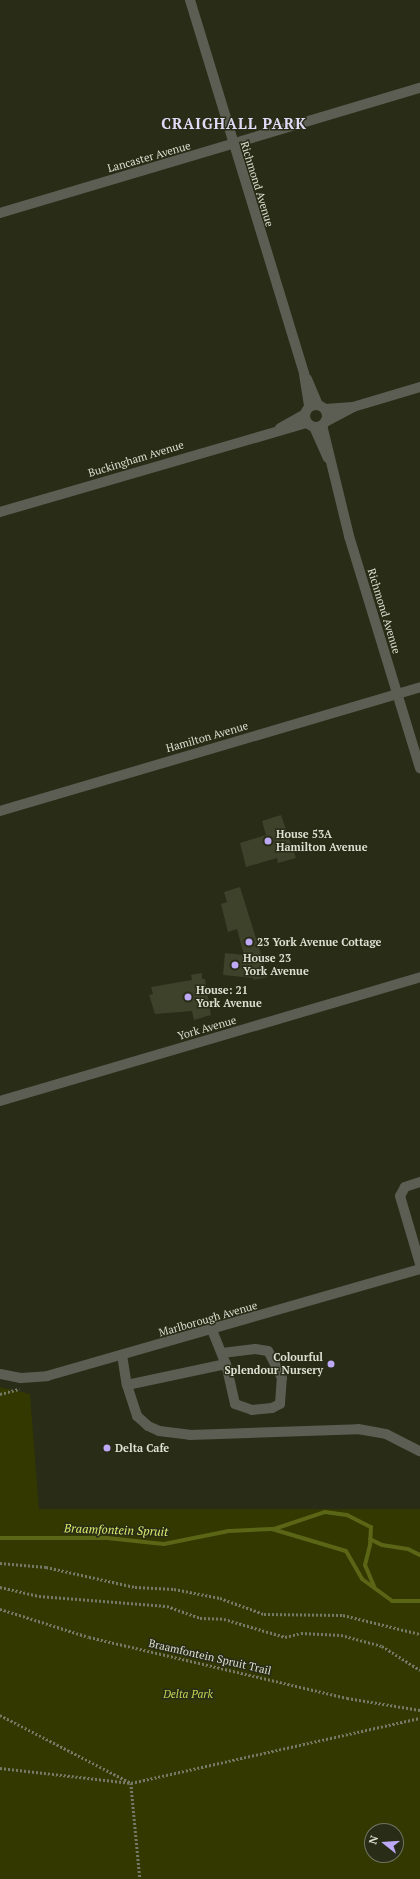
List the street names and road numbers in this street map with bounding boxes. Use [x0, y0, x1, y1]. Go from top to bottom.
street label: Lancaster Avenue [106, 139, 192, 175]
street label: Richmond Avenue [238, 140, 276, 228]
street label: Buckingham Avenue [86, 438, 186, 480]
street label: Richmond Avenue [365, 567, 403, 655]
street label: Hamilton Avenue [164, 719, 250, 755]
street label: York Avenue [176, 1013, 238, 1043]
street label: Marlborough Avenue [157, 1299, 259, 1339]
street label: Braamfontein Spruit Trail [147, 1636, 273, 1678]

